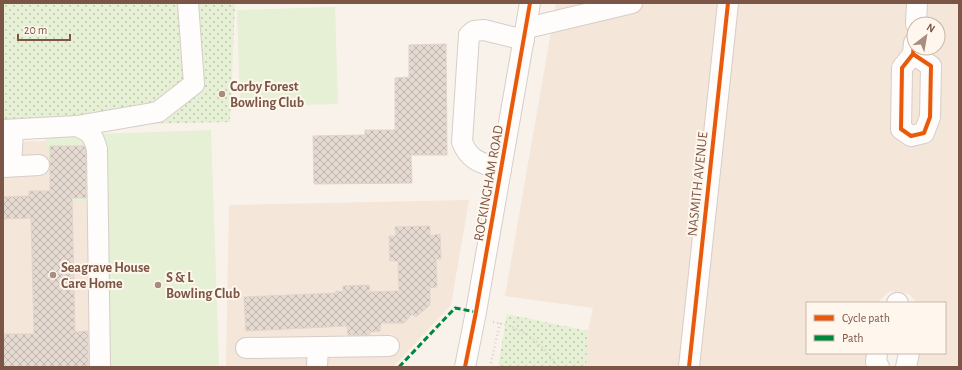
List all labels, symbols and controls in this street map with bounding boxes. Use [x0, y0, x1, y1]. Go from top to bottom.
scale bar [18, 16, 70, 42]
north arrow [906, 16, 946, 56]
text: N [925, 21, 937, 35]
text: 20 m [24, 24, 47, 36]
place label: Corby Forest Bowling Club [230, 80, 304, 110]
marker: Corby Forest Bowling Club [217, 89, 227, 99]
street label: ROCKINGHAM ROAD [472, 124, 506, 242]
street label: NASMITH AVENUE [686, 131, 710, 237]
place label: Seagrave House Care Home [61, 261, 150, 291]
marker: Seagrave House Care Home [48, 270, 58, 280]
place label: S & L Bowling Club [166, 271, 240, 301]
marker: S & L Bowling Club [153, 280, 163, 290]
legend [806, 302, 946, 354]
text: Cycle path [842, 312, 890, 325]
text: Path [842, 332, 864, 344]

